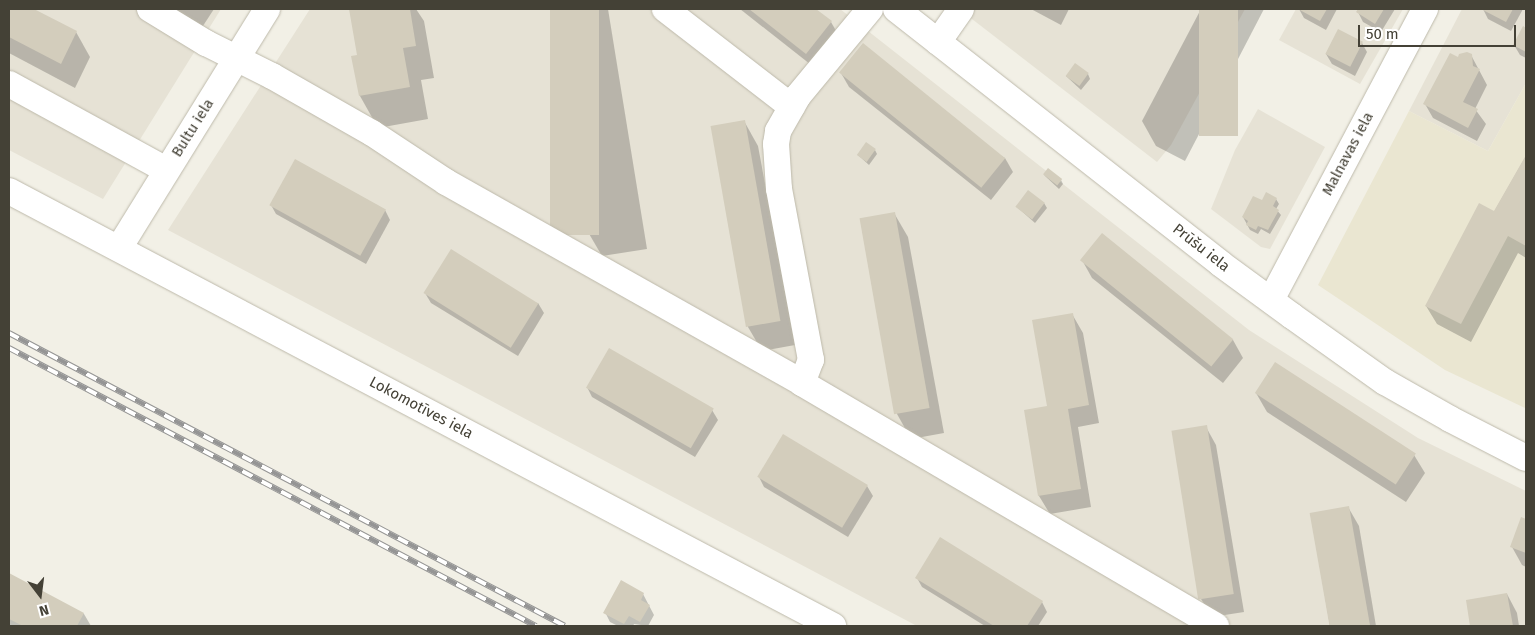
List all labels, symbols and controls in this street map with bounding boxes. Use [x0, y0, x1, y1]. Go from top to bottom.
scale bar [1360, 15, 1518, 47]
text: 50 m [1366, 25, 1399, 43]
street label: Bultu iela [168, 96, 218, 160]
street label: Malnavas iela [1319, 109, 1377, 199]
street label: Prūšu iela [1169, 220, 1233, 276]
street label: Lokomotīves iela [366, 373, 476, 443]
north arrow [15, 570, 65, 620]
text: N [37, 601, 51, 619]

